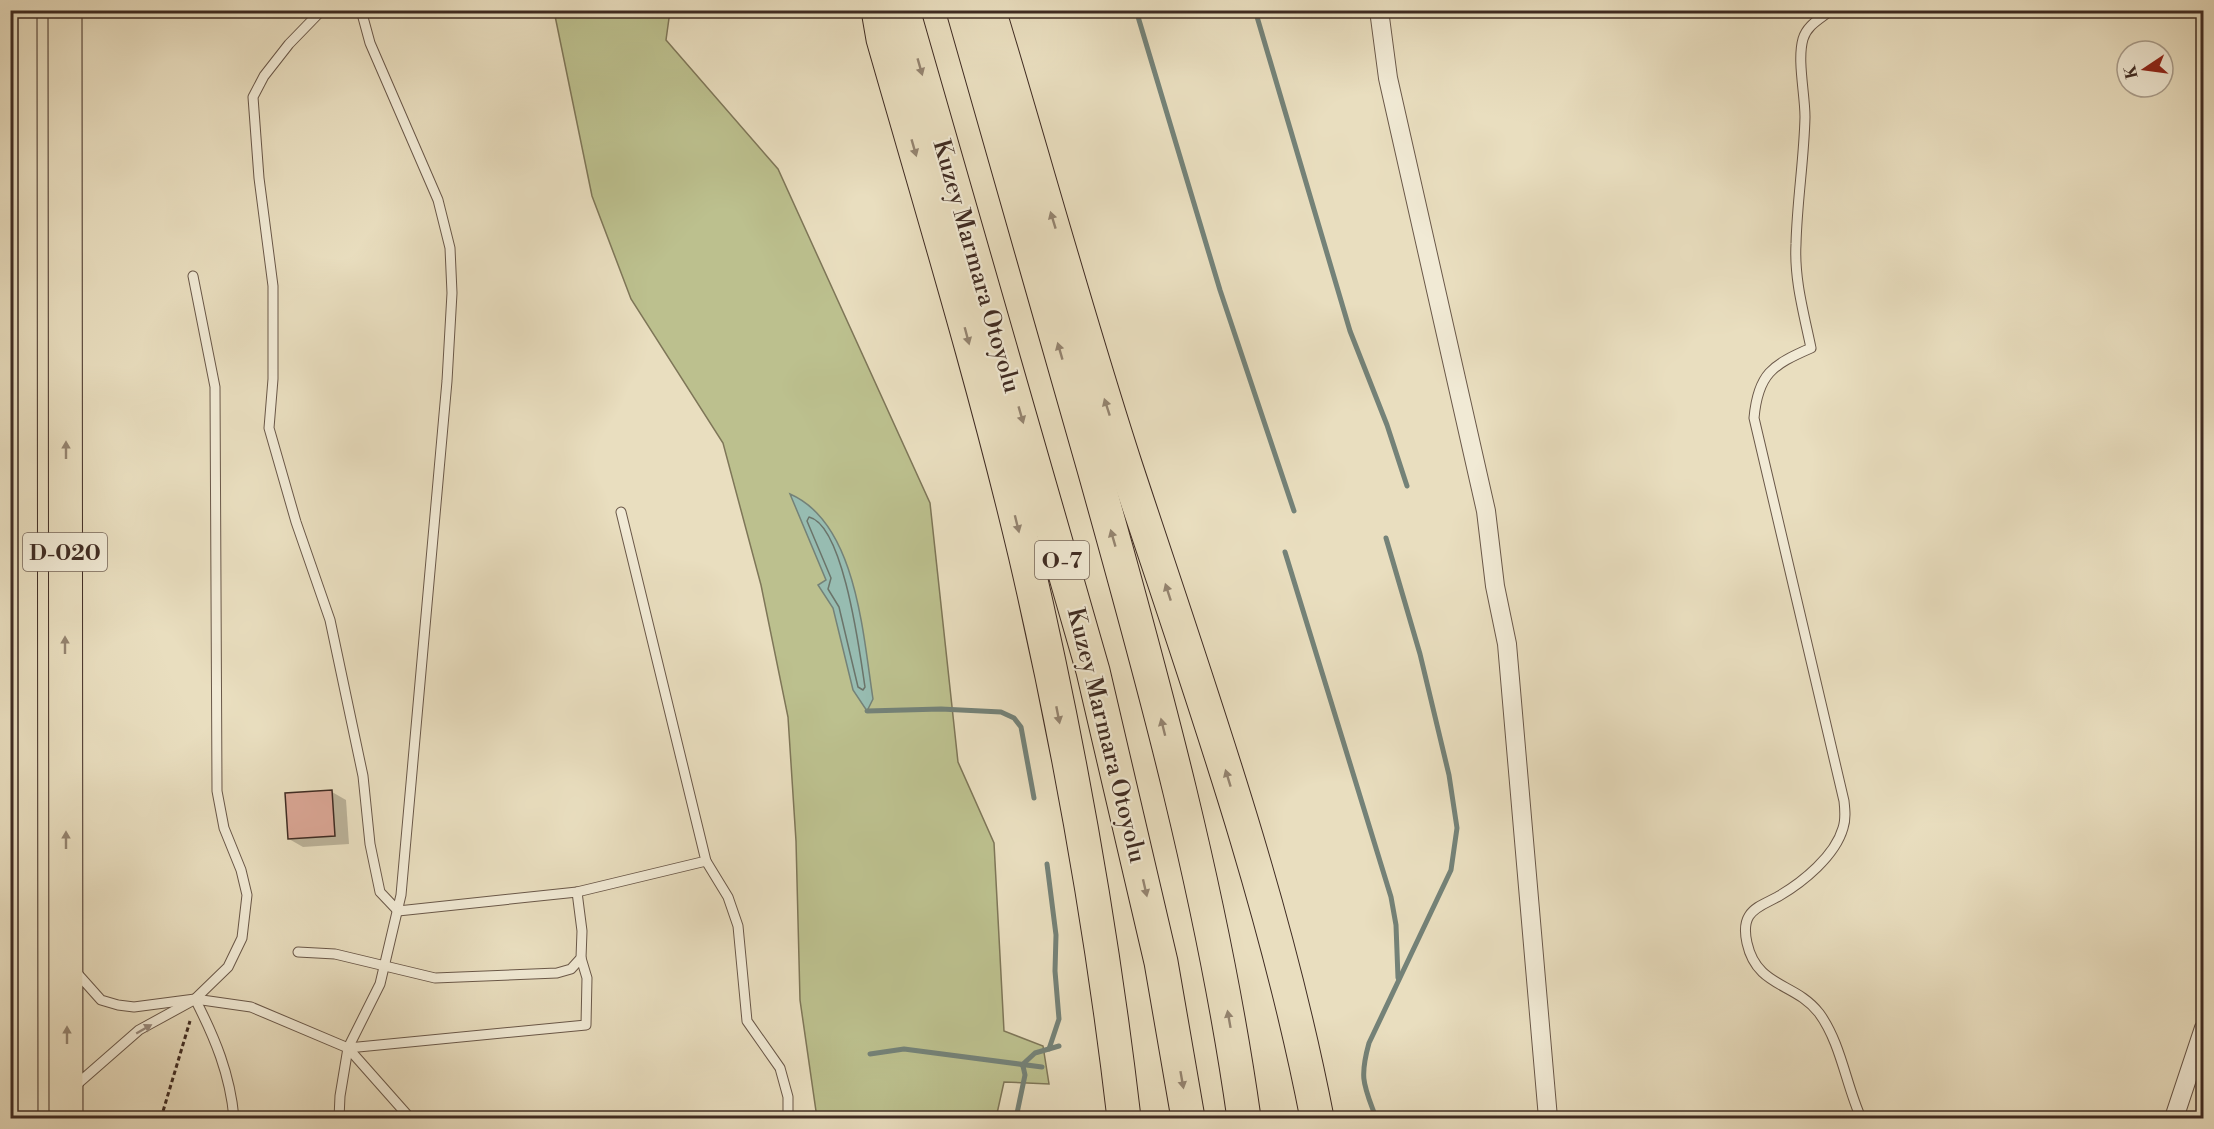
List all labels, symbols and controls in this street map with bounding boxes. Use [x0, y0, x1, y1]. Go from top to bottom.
north arrow [2115, 39, 2175, 99]
one-way arrow [915, 58, 925, 76]
text: K [2120, 63, 2143, 81]
street label: Kuzey Marmara Otoyolu [926, 136, 1027, 397]
one-way arrow [910, 139, 920, 157]
one-way arrow [1048, 211, 1057, 229]
one-way arrow [963, 327, 972, 345]
one-way arrow [1055, 342, 1064, 360]
one-way arrow [1102, 398, 1111, 416]
one-way arrow [1017, 406, 1026, 424]
one-way arrow [61, 440, 71, 459]
one-way arrow [1013, 515, 1023, 533]
one-way arrow [1108, 529, 1117, 547]
road number: D-020 [23, 533, 107, 571]
road number: O-7 [1035, 541, 1089, 579]
one-way arrow [1162, 583, 1172, 601]
street label: Kuzey Marmara Otoyolu [1060, 605, 1152, 866]
one-way arrow [60, 635, 70, 654]
one-way arrow [1054, 705, 1064, 724]
one-way arrow [1158, 717, 1168, 736]
one-way arrow [1223, 769, 1232, 787]
one-way arrow [61, 830, 71, 849]
one-way arrow [1141, 879, 1150, 898]
one-way arrow [1224, 1010, 1233, 1029]
one-way arrow [136, 1024, 153, 1034]
one-way arrow [62, 1025, 72, 1044]
one-way arrow [1178, 1070, 1187, 1089]

